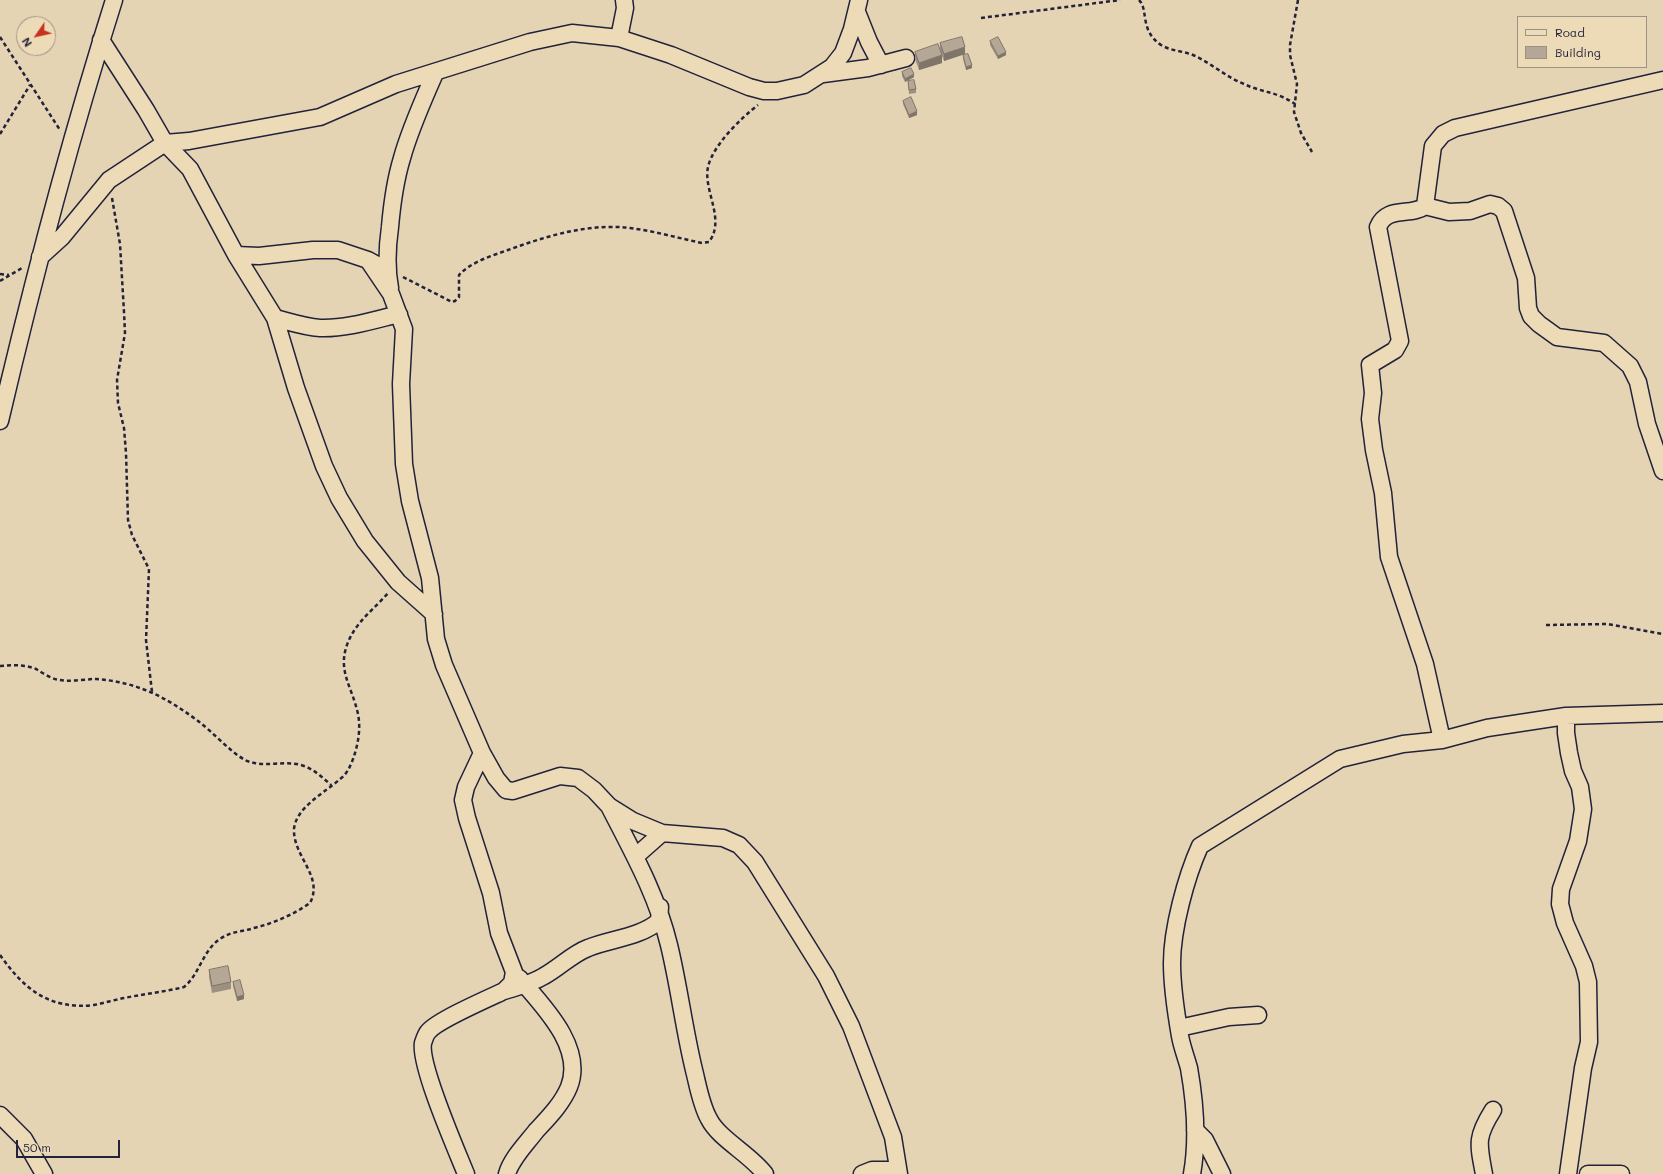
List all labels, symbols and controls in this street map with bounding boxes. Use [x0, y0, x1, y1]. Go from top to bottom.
north arrow [16, 16, 56, 56]
legend [1517, 16, 1647, 68]
text: Road [1555, 24, 1585, 40]
text: N [18, 35, 35, 50]
text: Building [1555, 44, 1601, 60]
scale bar [18, 1132, 122, 1158]
text: 50 m [23, 1139, 51, 1155]

